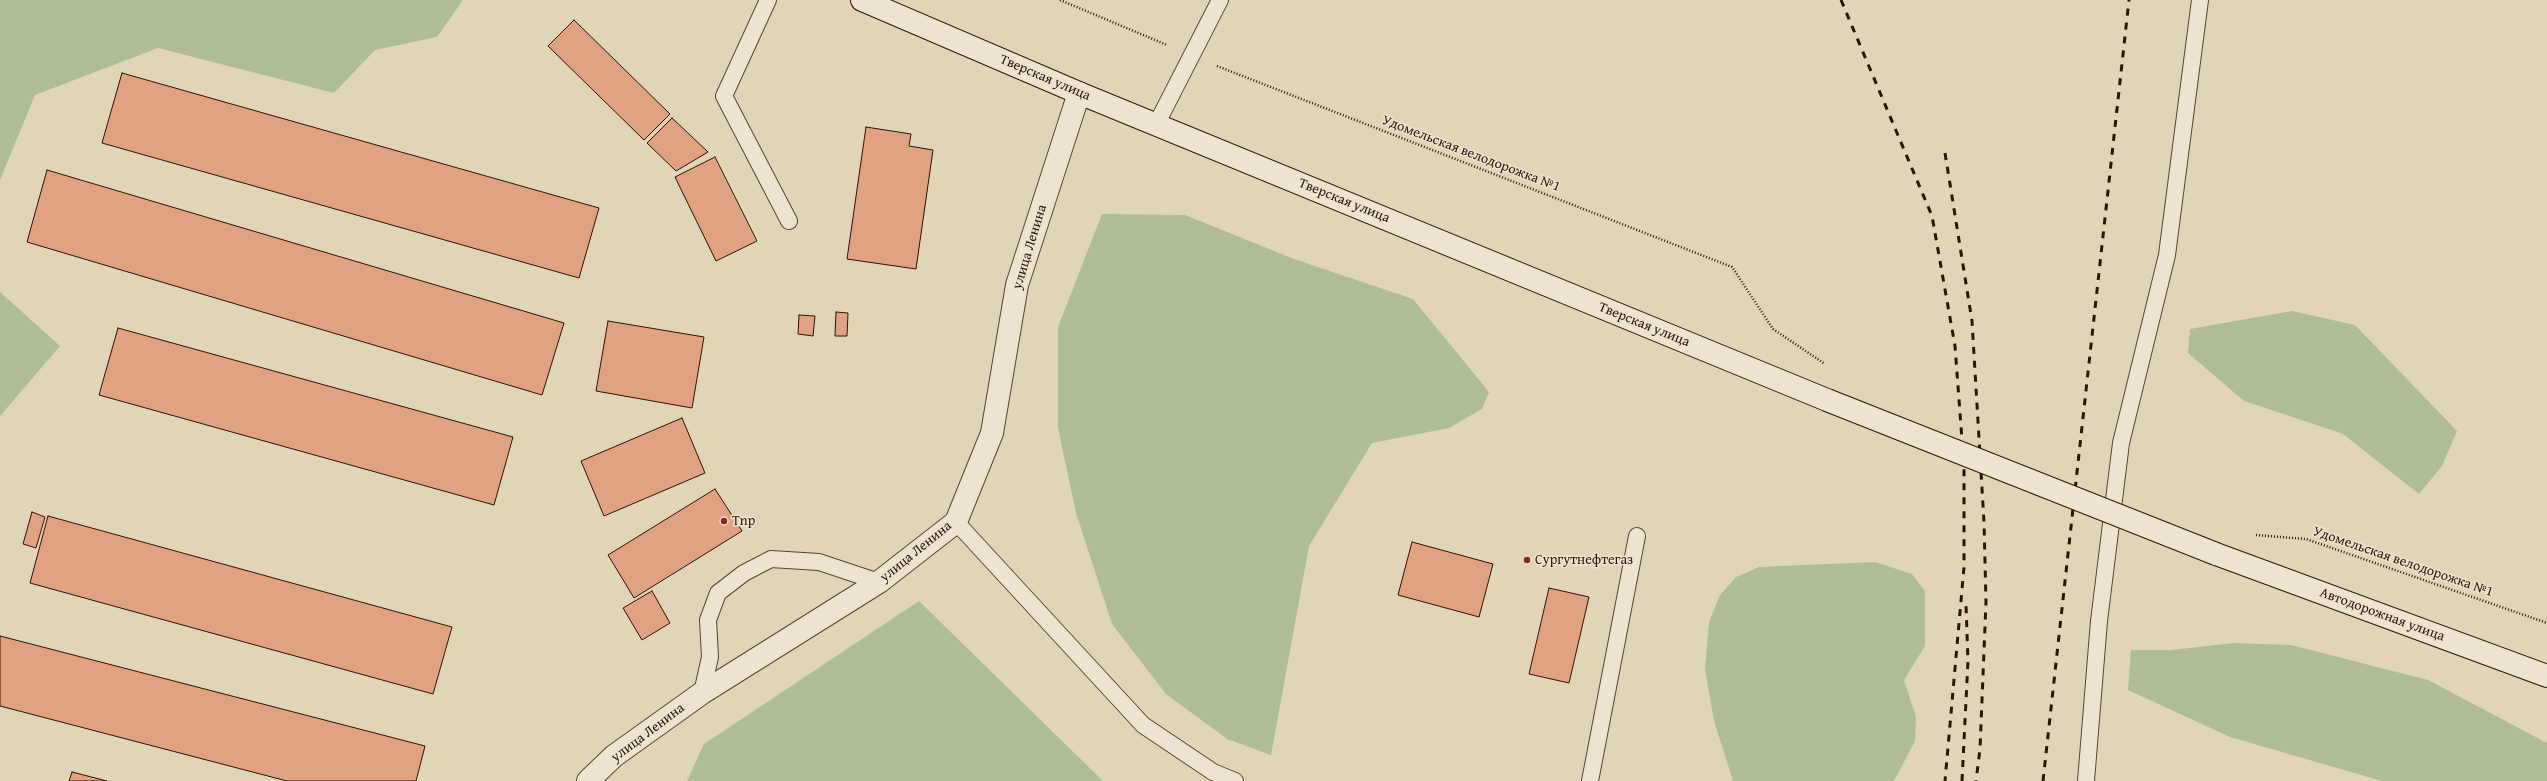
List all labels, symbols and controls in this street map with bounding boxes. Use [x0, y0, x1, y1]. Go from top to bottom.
street label: Тверская улица [997, 51, 1093, 105]
street label: Удомельская велодорожка №1 [1380, 112, 1562, 196]
street label: Тверская улица [1296, 175, 1392, 227]
street label: улица Ленина [1009, 203, 1051, 291]
street label: Тверская улица [1596, 299, 1692, 351]
place label: Tnp [732, 513, 755, 529]
marker: Tnp [719, 516, 729, 526]
street label: улица Ленина [877, 518, 955, 586]
street label: Удомельская велодорожка №1 [2311, 523, 2495, 601]
place label: Сургутнефтегаз [1535, 552, 1633, 568]
marker: Сургутнефтегаз [1522, 555, 1532, 565]
street label: Автодорожная улица [2317, 585, 2447, 645]
street label: улица Ленина [608, 700, 688, 766]

